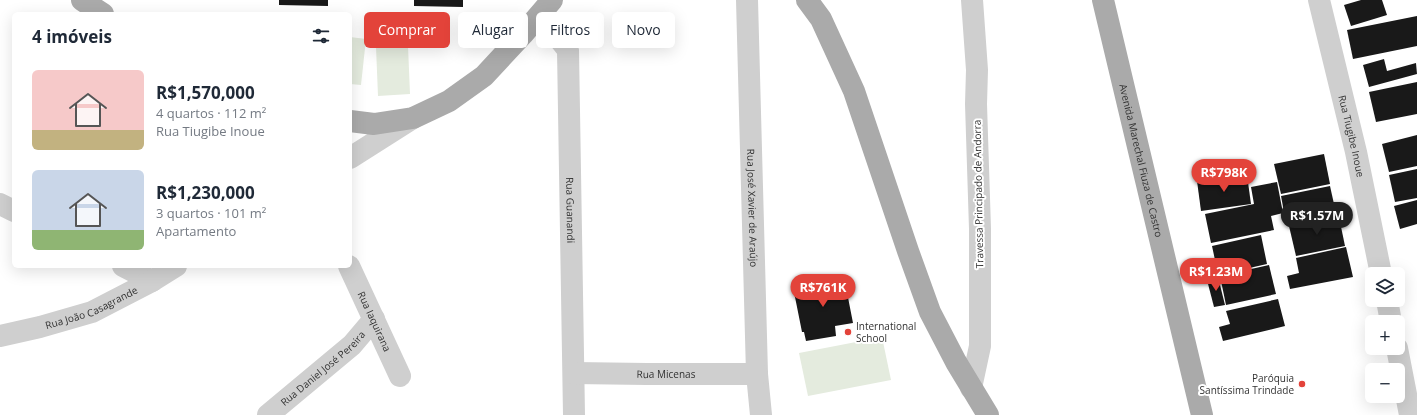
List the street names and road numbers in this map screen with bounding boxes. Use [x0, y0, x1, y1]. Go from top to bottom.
street label: Avenida Marechal Fiuza de Castro [1116, 82, 1166, 239]
street label: Rua Tiugibe Inoue [1335, 94, 1368, 179]
street label: Travessa Principado de Andorra [970, 120, 986, 268]
street label: Rua José Xavier de Araújo [744, 149, 761, 267]
street label: Rua Guanandi [563, 177, 578, 243]
street label: Rua João Casagrande [44, 283, 140, 332]
street label: Rua Iaquirana [355, 289, 395, 354]
street label: Rua Daniel José Pereira [277, 328, 368, 409]
street label: Rua Micenas [636, 367, 696, 381]

